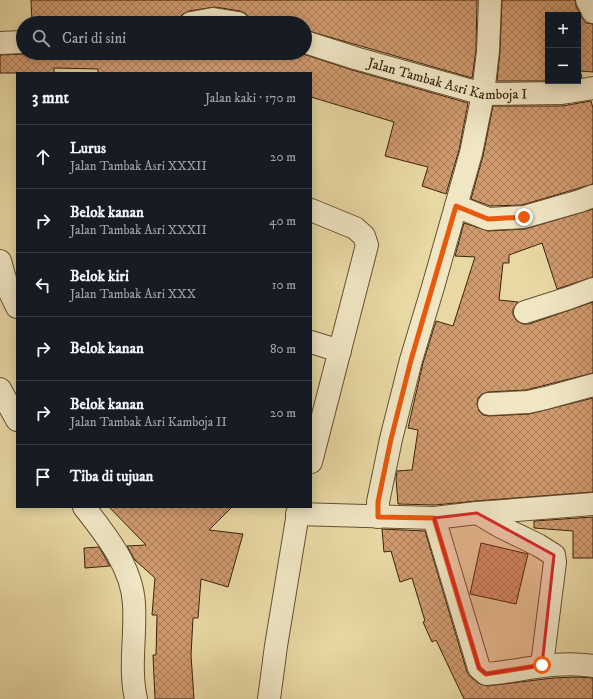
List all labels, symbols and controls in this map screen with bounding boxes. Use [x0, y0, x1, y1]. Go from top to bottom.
map controls [545, 12, 581, 84]
button: + [545, 12, 581, 48]
search box [16, 16, 312, 60]
icon: search [30, 27, 52, 49]
text: Cari di sini [62, 29, 126, 48]
button: − [545, 48, 581, 84]
street label: Jalan Tambak Asri Kamboja I [364, 54, 528, 104]
text: 3 mnt [32, 87, 69, 109]
text: Jalan kaki · 170 m [205, 90, 296, 106]
text: Lurus [70, 139, 106, 158]
icon: ahead [32, 146, 54, 168]
text: 20 m [270, 149, 296, 165]
text: Jalan Tambak Asri XXXII [70, 158, 207, 174]
text: Belok kanan [70, 203, 144, 222]
route end [515, 208, 533, 226]
icon: right [32, 210, 54, 232]
text: 40 m [269, 213, 296, 229]
text: Jalan Tambak Asri XXXII [70, 222, 207, 238]
text: Belok kiri [70, 267, 129, 286]
icon: left [32, 274, 54, 296]
text: 10 m [272, 277, 296, 293]
text: Jalan Tambak Asri XXX [70, 286, 196, 302]
icon: right [32, 338, 54, 360]
text: Belok kanan [70, 339, 144, 358]
text: 80 m [270, 341, 296, 357]
text: Belok kanan [70, 395, 144, 414]
icon: right [32, 402, 54, 424]
text: 20 m [270, 405, 296, 421]
text: Jalan Tambak Asri Kamboja II [70, 414, 227, 430]
icon: arrive [32, 466, 54, 488]
text: Tiba di tujuan [70, 467, 153, 486]
route start [533, 656, 551, 674]

